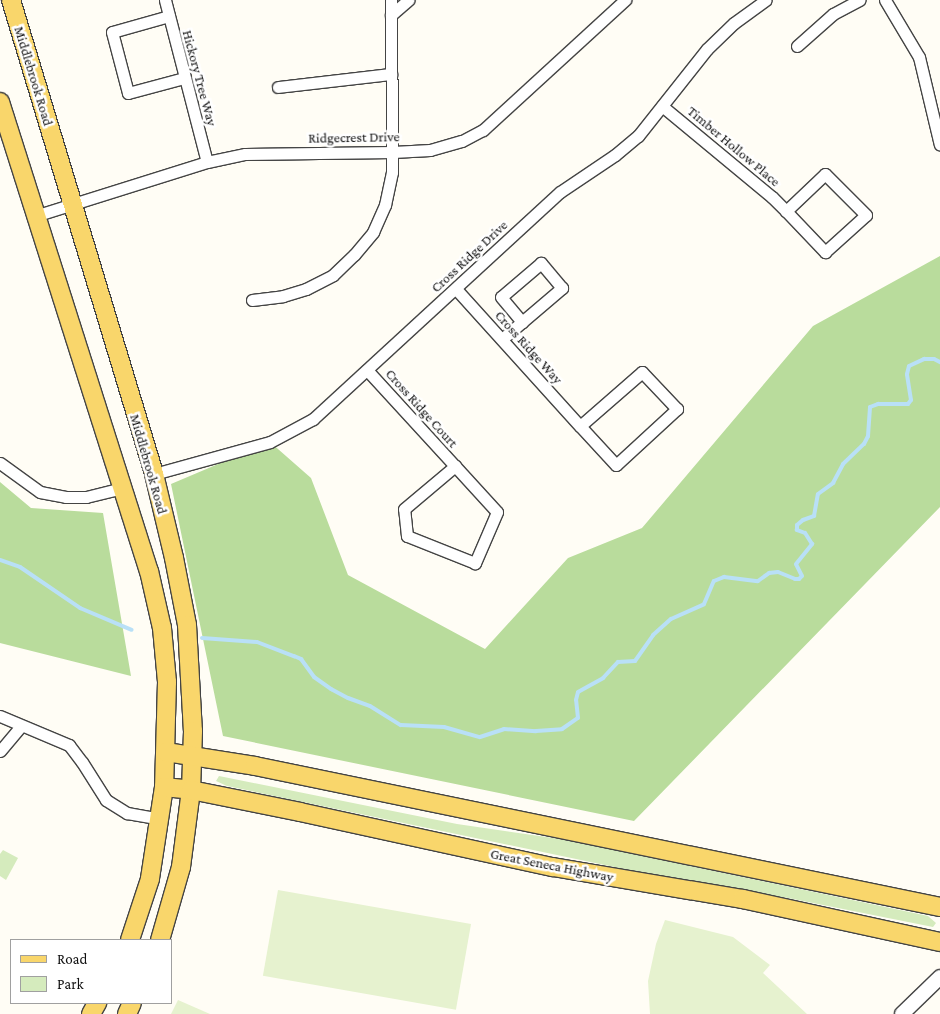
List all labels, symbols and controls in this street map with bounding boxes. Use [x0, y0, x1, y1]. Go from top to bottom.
street label: Middlebrook Road [11, 24, 57, 128]
street label: Hickory Tree Way [179, 28, 221, 128]
street label: Timber Hollow Place [684, 102, 784, 190]
street label: Ridgecrest Drive [308, 128, 400, 146]
street label: Cross Ridge Drive [427, 216, 511, 296]
street label: Cross Ridge Way [492, 307, 566, 387]
street label: Cross Ridge Court [382, 365, 462, 451]
street label: Middlebrook Road [127, 412, 171, 516]
street label: Great Seneca Highway [489, 845, 615, 885]
legend [10, 939, 172, 1004]
text: Road [57, 951, 87, 967]
text: Park [57, 976, 84, 992]

